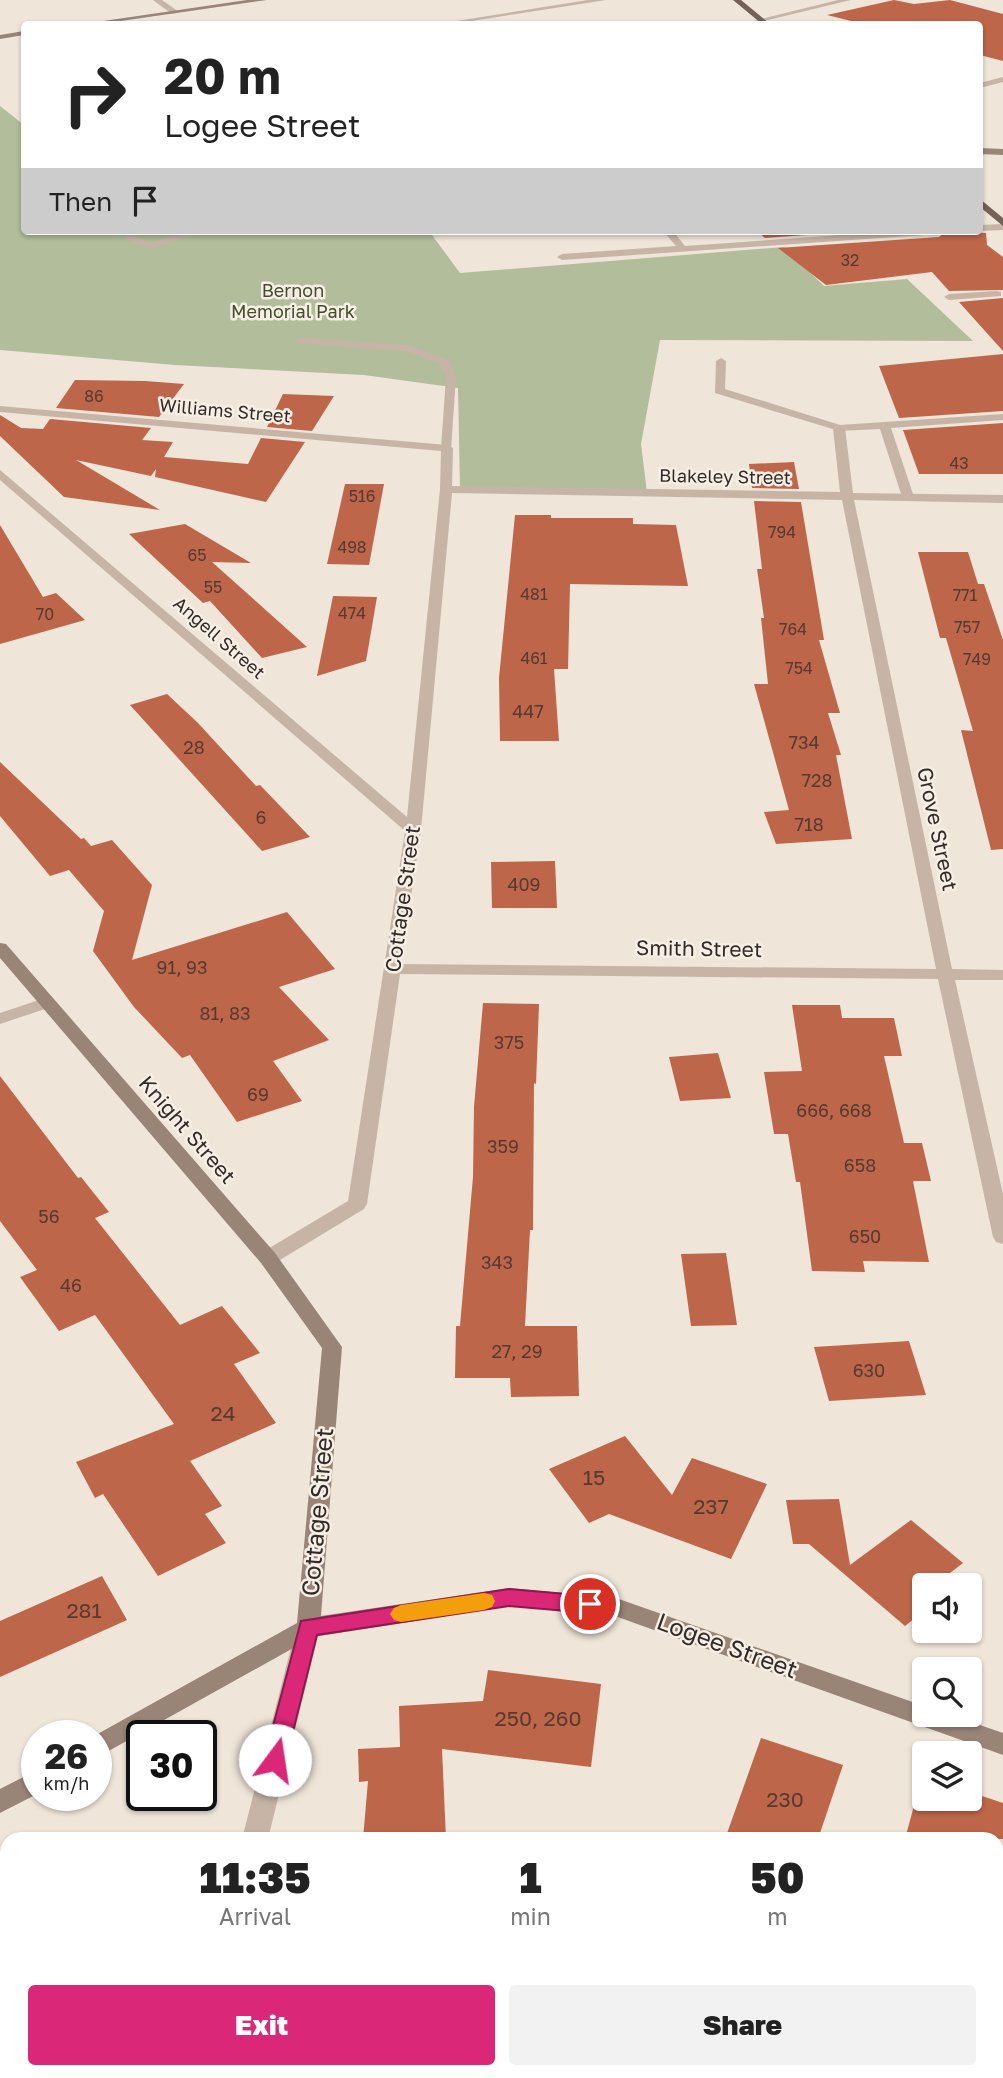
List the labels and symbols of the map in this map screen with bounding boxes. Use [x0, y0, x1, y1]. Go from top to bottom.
house number: 32 [841, 250, 859, 270]
park label: Bernon Memorial Park [231, 279, 355, 322]
house number: 86 [84, 386, 104, 406]
street label: Williams Street [158, 393, 292, 427]
house number: 43 [949, 453, 969, 473]
street label: Blakeley Street [659, 464, 791, 488]
house number: 516 [349, 486, 375, 506]
house number: 794 [768, 522, 796, 542]
house number: 498 [337, 537, 367, 557]
house number: 65 [188, 545, 206, 565]
house number: 55 [204, 577, 222, 597]
house number: 481 [520, 584, 548, 604]
house number: 771 [953, 585, 978, 605]
street label: Angell Street [169, 592, 270, 683]
house number: 474 [338, 603, 366, 623]
house number: 70 [36, 604, 54, 624]
house number: 757 [954, 617, 980, 637]
house number: 764 [779, 619, 807, 639]
house number: 461 [520, 648, 548, 668]
house number: 749 [963, 649, 991, 669]
house number: 754 [785, 658, 813, 678]
house number: 447 [512, 700, 544, 722]
house number: 734 [788, 731, 820, 753]
house number: 28 [183, 736, 205, 758]
street label: Grove Street [912, 765, 964, 893]
house number: 728 [802, 769, 832, 791]
house number: 6 [256, 806, 266, 828]
house number: 718 [794, 813, 824, 835]
street label: Cottage Street [379, 824, 425, 974]
house number: 409 [507, 873, 541, 895]
street label: Smith Street [636, 934, 762, 962]
house number: 91, 93 [157, 956, 207, 978]
house number: 81, 83 [199, 1002, 251, 1024]
house number: 375 [494, 1031, 524, 1053]
street label: Knight Street [134, 1070, 242, 1189]
house number: 69 [247, 1083, 269, 1105]
house number: 666, 668 [796, 1099, 872, 1121]
house number: 359 [487, 1135, 519, 1157]
house number: 658 [844, 1154, 876, 1176]
house number: 56 [38, 1205, 60, 1227]
house number: 650 [849, 1225, 881, 1247]
house number: 343 [481, 1251, 513, 1273]
house number: 46 [60, 1274, 82, 1296]
house number: 27, 29 [491, 1340, 543, 1362]
house number: 630 [853, 1359, 885, 1381]
house number: 24 [211, 1400, 236, 1426]
street label: Cottage Street [295, 1426, 338, 1597]
house number: 15 [583, 1464, 605, 1490]
house number: 237 [693, 1493, 729, 1519]
pin [560, 1574, 620, 1634]
house number: 281 [66, 1597, 102, 1623]
street label: Logee Street [653, 1606, 802, 1683]
house number: 250, 260 [495, 1705, 581, 1731]
speed limit sign: 30 [126, 1720, 217, 1811]
position arrow [238, 1723, 312, 1797]
house number: 230 [766, 1786, 804, 1812]

